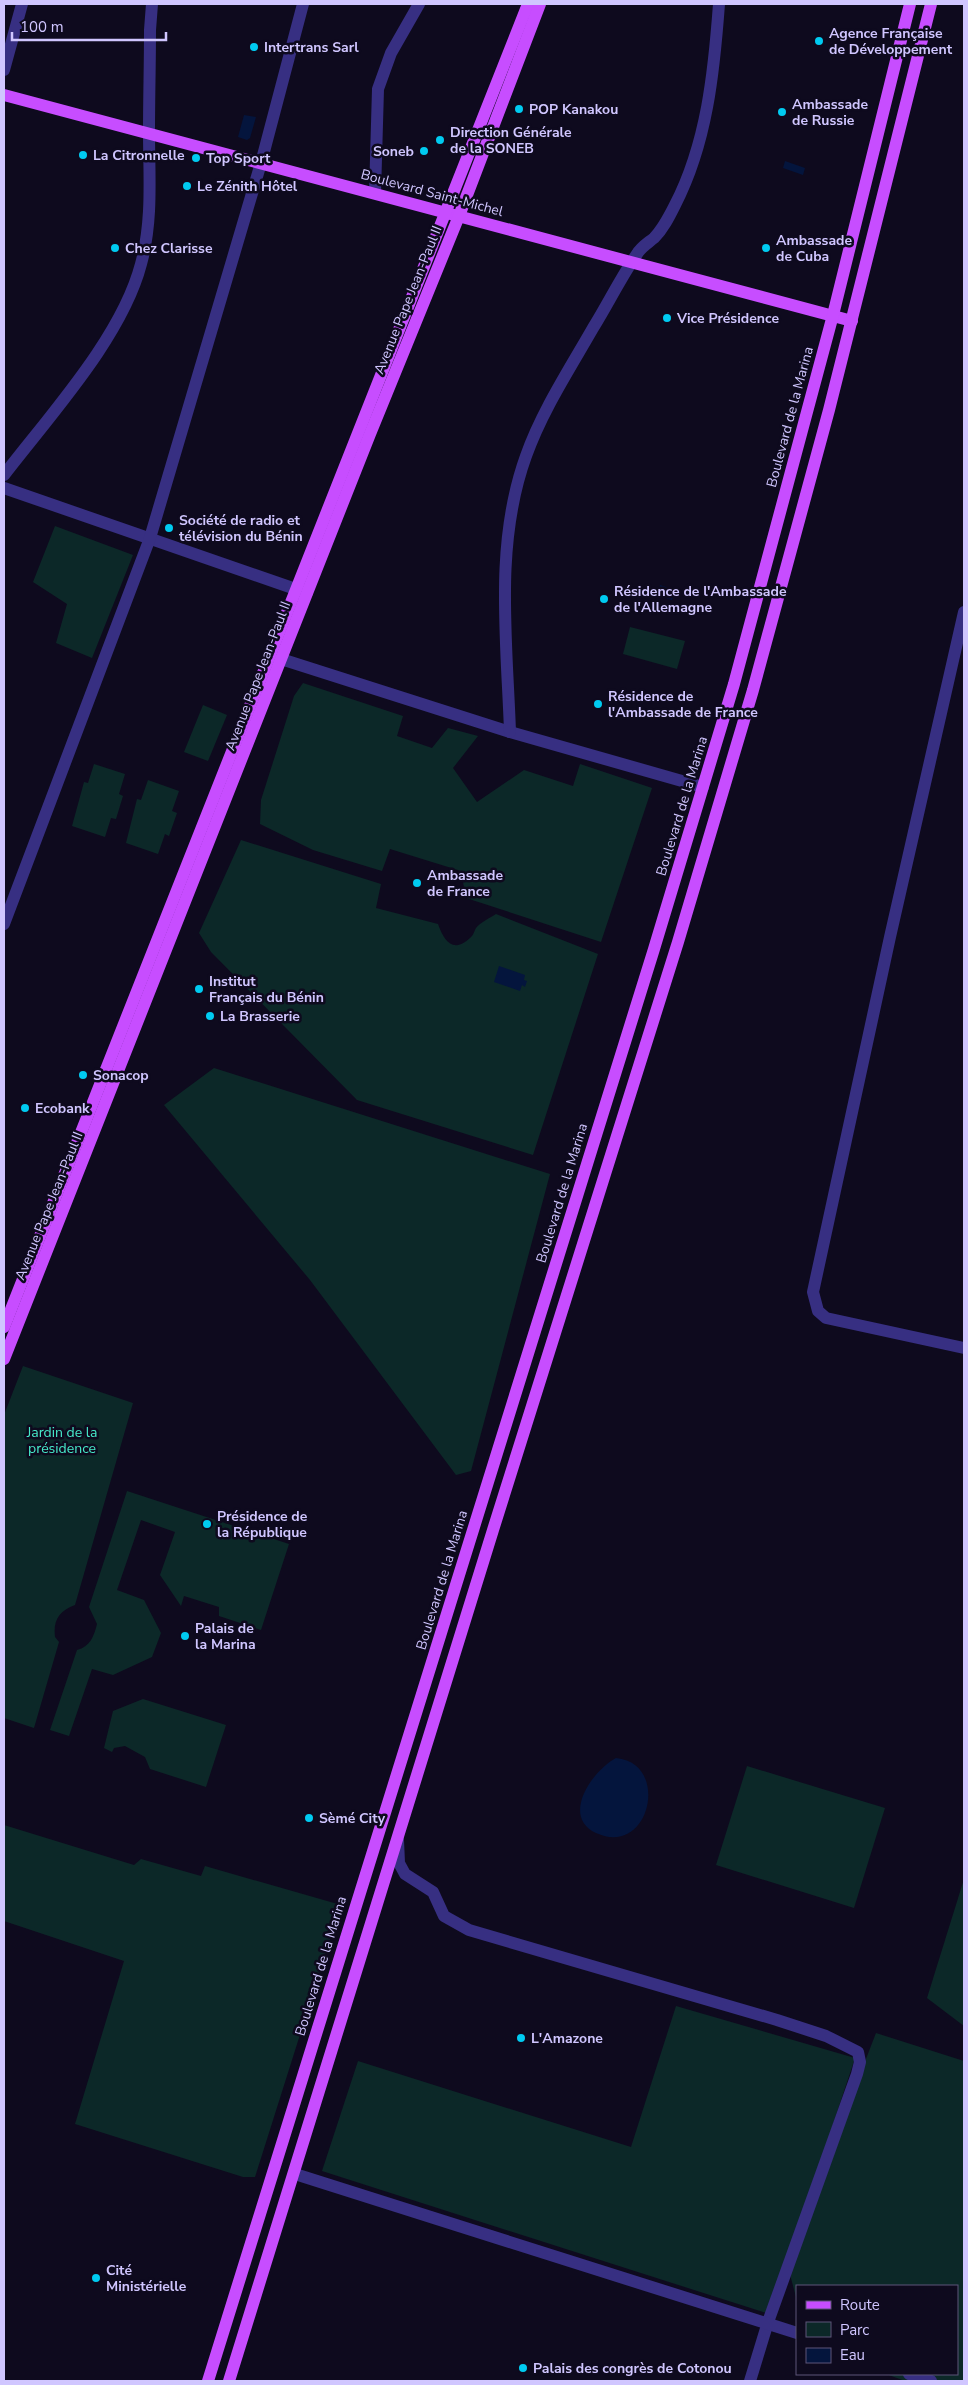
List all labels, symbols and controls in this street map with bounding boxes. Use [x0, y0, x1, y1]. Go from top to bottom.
scale bar [12, 10, 166, 42]
text: 100 m [20, 17, 64, 37]
place label: Agence Française de Développement [829, 24, 953, 59]
marker: Agence Française de Développement [813, 35, 825, 47]
place label: Intertrans Sarl [264, 38, 359, 57]
marker: Intertrans Sarl [248, 41, 260, 53]
place label: Ambassade de Russie [792, 95, 868, 130]
place label: POP Kanakou [529, 100, 618, 119]
marker: POP Kanakou [513, 103, 525, 115]
marker: Ambassade de Russie [776, 106, 788, 118]
place label: Direction Générale de la SONEB [450, 123, 572, 158]
marker: Direction Générale de la SONEB [434, 134, 446, 146]
place label: Soneb [373, 142, 414, 161]
marker: Soneb [418, 145, 430, 157]
place label: La Citronnelle [93, 146, 185, 165]
marker: La Citronnelle [77, 149, 89, 161]
place label: Top Sport [206, 149, 271, 168]
marker: Top Sport [190, 152, 202, 164]
street label: Boulevard Saint-Michel [359, 165, 506, 221]
place label: Le Zénith Hôtel [197, 177, 298, 196]
marker: Le Zénith Hôtel [181, 180, 193, 192]
street label: Avenue Pape Jean-Paul II [370, 223, 446, 377]
place label: Ambassade de Cuba [776, 231, 852, 266]
place label: Chez Clarisse [125, 239, 213, 258]
marker: Chez Clarisse [109, 242, 121, 254]
marker: Ambassade de Cuba [760, 242, 772, 254]
place label: Vice Présidence [676, 309, 779, 328]
marker: Vice Présidence [661, 312, 673, 324]
street label: Boulevard de la Marina [762, 344, 818, 490]
place label: Société de radio et télévision du Bénin [179, 511, 303, 546]
marker: Société de radio et télévision du Bénin [163, 522, 175, 534]
place label: Résidence de l'Ambassade de l'Allemagne [614, 582, 787, 617]
marker: Résidence de l'Ambassade de l'Allemagne [598, 593, 610, 605]
street label: Avenue Pape Jean-Paul II [221, 599, 295, 753]
place label: Résidence de l'Ambassade de France [608, 687, 758, 722]
marker: Résidence de l'Ambassade de France [592, 698, 604, 710]
street label: Boulevard de la Marina [652, 734, 712, 878]
place label: Ambassade de France [427, 866, 503, 901]
marker: Ambassade de France [411, 877, 423, 889]
place label: Institut Français du Bénin [209, 972, 324, 1007]
marker: Institut Français du Bénin [193, 983, 205, 995]
place label: La Brasserie [220, 1007, 300, 1026]
marker: La Brasserie [204, 1010, 216, 1022]
place label: Sonacop [93, 1066, 149, 1085]
marker: Sonacop [77, 1069, 89, 1081]
place label: Ecobank [35, 1099, 90, 1118]
marker: Ecobank [19, 1102, 31, 1114]
street label: Boulevard de la Marina [532, 1121, 592, 1265]
street label: Avenue Pape Jean-Paul II [11, 1129, 87, 1283]
park label: Jardin de la présidence [26, 1423, 97, 1458]
place label: Présidence de la République [217, 1507, 308, 1542]
street label: Boulevard de la Marina [412, 1508, 472, 1652]
marker: Présidence de la République [201, 1518, 213, 1530]
place label: Palais de la Marina [195, 1619, 256, 1654]
marker: Palais de la Marina [179, 1630, 191, 1642]
place label: Sèmé City [319, 1809, 386, 1828]
marker: Sèmé City [303, 1812, 315, 1824]
street label: Boulevard de la Marina [291, 1894, 351, 2038]
place label: L'Amazone [531, 2029, 603, 2048]
marker: L'Amazone [515, 2032, 527, 2044]
place label: Cité Ministérielle [106, 2261, 187, 2296]
marker: Cité Ministérielle [90, 2272, 102, 2284]
legend [796, 2285, 958, 2375]
text: Route [840, 2295, 880, 2315]
text: Parc [840, 2320, 869, 2340]
text: Eau [840, 2345, 865, 2365]
place label: Palais des congrès de Cotonou [533, 2359, 732, 2378]
marker: Palais des congrès de Cotonou [517, 2362, 529, 2374]

